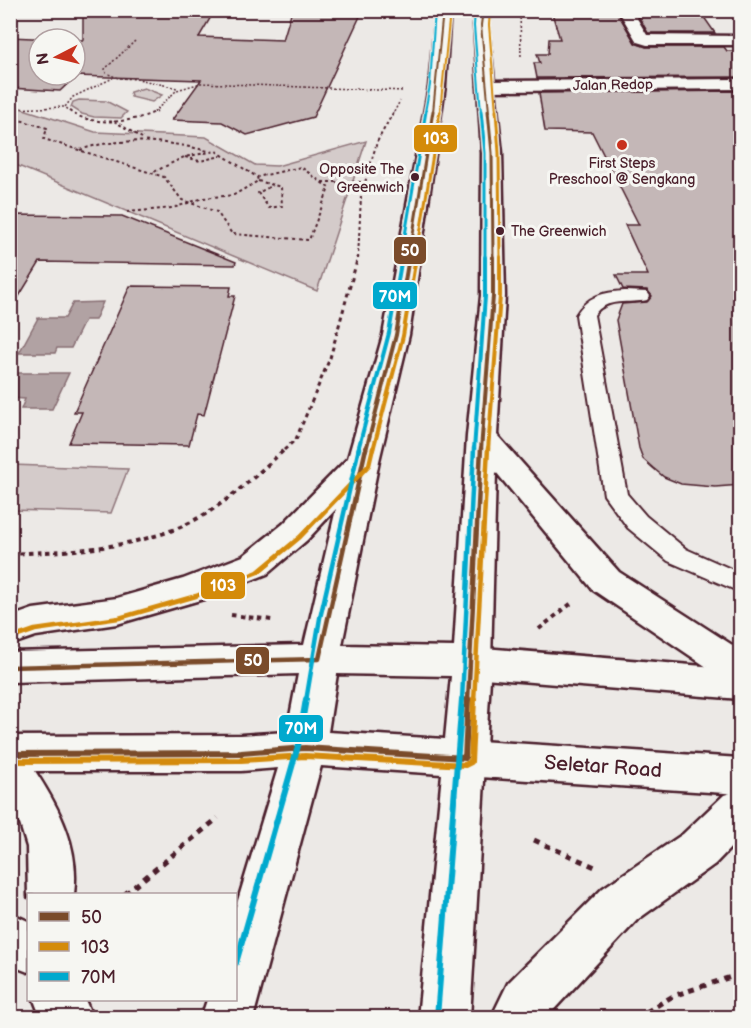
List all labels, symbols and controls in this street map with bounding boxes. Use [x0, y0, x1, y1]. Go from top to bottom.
north arrow [27, 27, 87, 87]
text: N [33, 52, 54, 66]
street label: Jalan Redop [573, 76, 653, 94]
line badge: 103 [413, 124, 458, 153]
text: 103 [423, 130, 449, 149]
marker: First Steps Preschool @ Sengkang [615, 138, 629, 152]
place label: First Steps Preschool @ Sengkang [549, 155, 695, 188]
place label: Opposite The Greenwich [319, 161, 404, 196]
marker: Opposite The Greenwich [409, 171, 421, 183]
place label: The Greenwich [511, 223, 607, 240]
marker: The Greenwich [494, 225, 506, 237]
line badge: 50 [393, 236, 427, 265]
text: 50 [400, 242, 420, 261]
line badge: 70M [372, 281, 418, 310]
text: 70M [379, 288, 411, 307]
line badge: 103 [200, 571, 246, 600]
text: 103 [210, 577, 236, 596]
line badge: 50 [235, 646, 270, 675]
text: 50 [243, 652, 263, 671]
line badge: 70M [278, 714, 324, 743]
text: 70M [285, 720, 317, 739]
street label: Seletar Road [543, 751, 663, 783]
legend [27, 893, 237, 1001]
text: 50 [81, 907, 102, 928]
text: 103 [81, 937, 110, 958]
text: 70M [81, 967, 116, 988]

